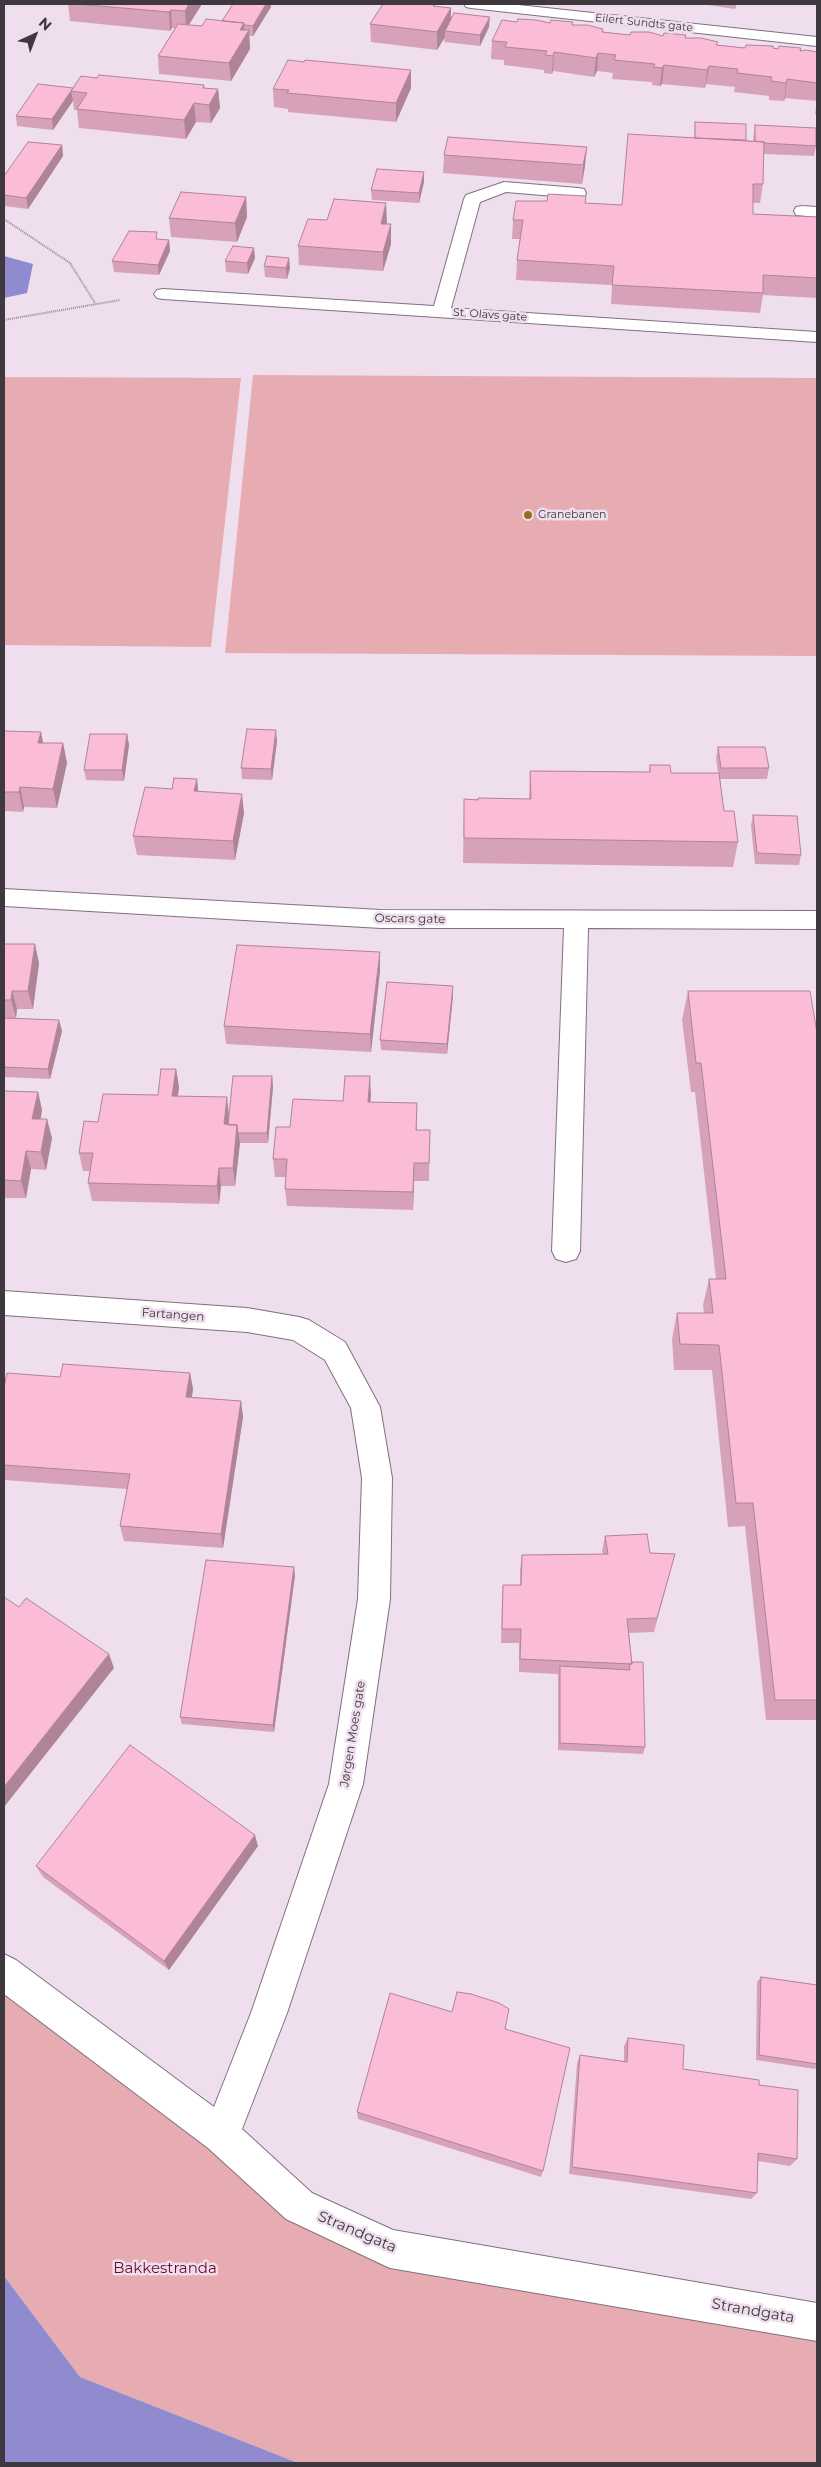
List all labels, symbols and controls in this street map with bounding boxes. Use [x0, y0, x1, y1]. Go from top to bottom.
north arrow [10, 10, 60, 60]
street label: Eilert Sundts gate [594, 11, 694, 35]
text: N [35, 14, 56, 34]
street label: St. Olavs gate [453, 306, 527, 324]
place label: Granebanen [538, 508, 606, 522]
marker: Granebanen [522, 509, 534, 521]
street label: Oscars gate [375, 911, 445, 927]
street label: Fartangen [141, 1306, 205, 1324]
street label: Jørgen Moes gate [337, 1680, 369, 1788]
street label: Strandgata [315, 2207, 399, 2257]
park label: Bakkestranda [113, 2260, 217, 2278]
street label: Strandgata [710, 2295, 796, 2327]

